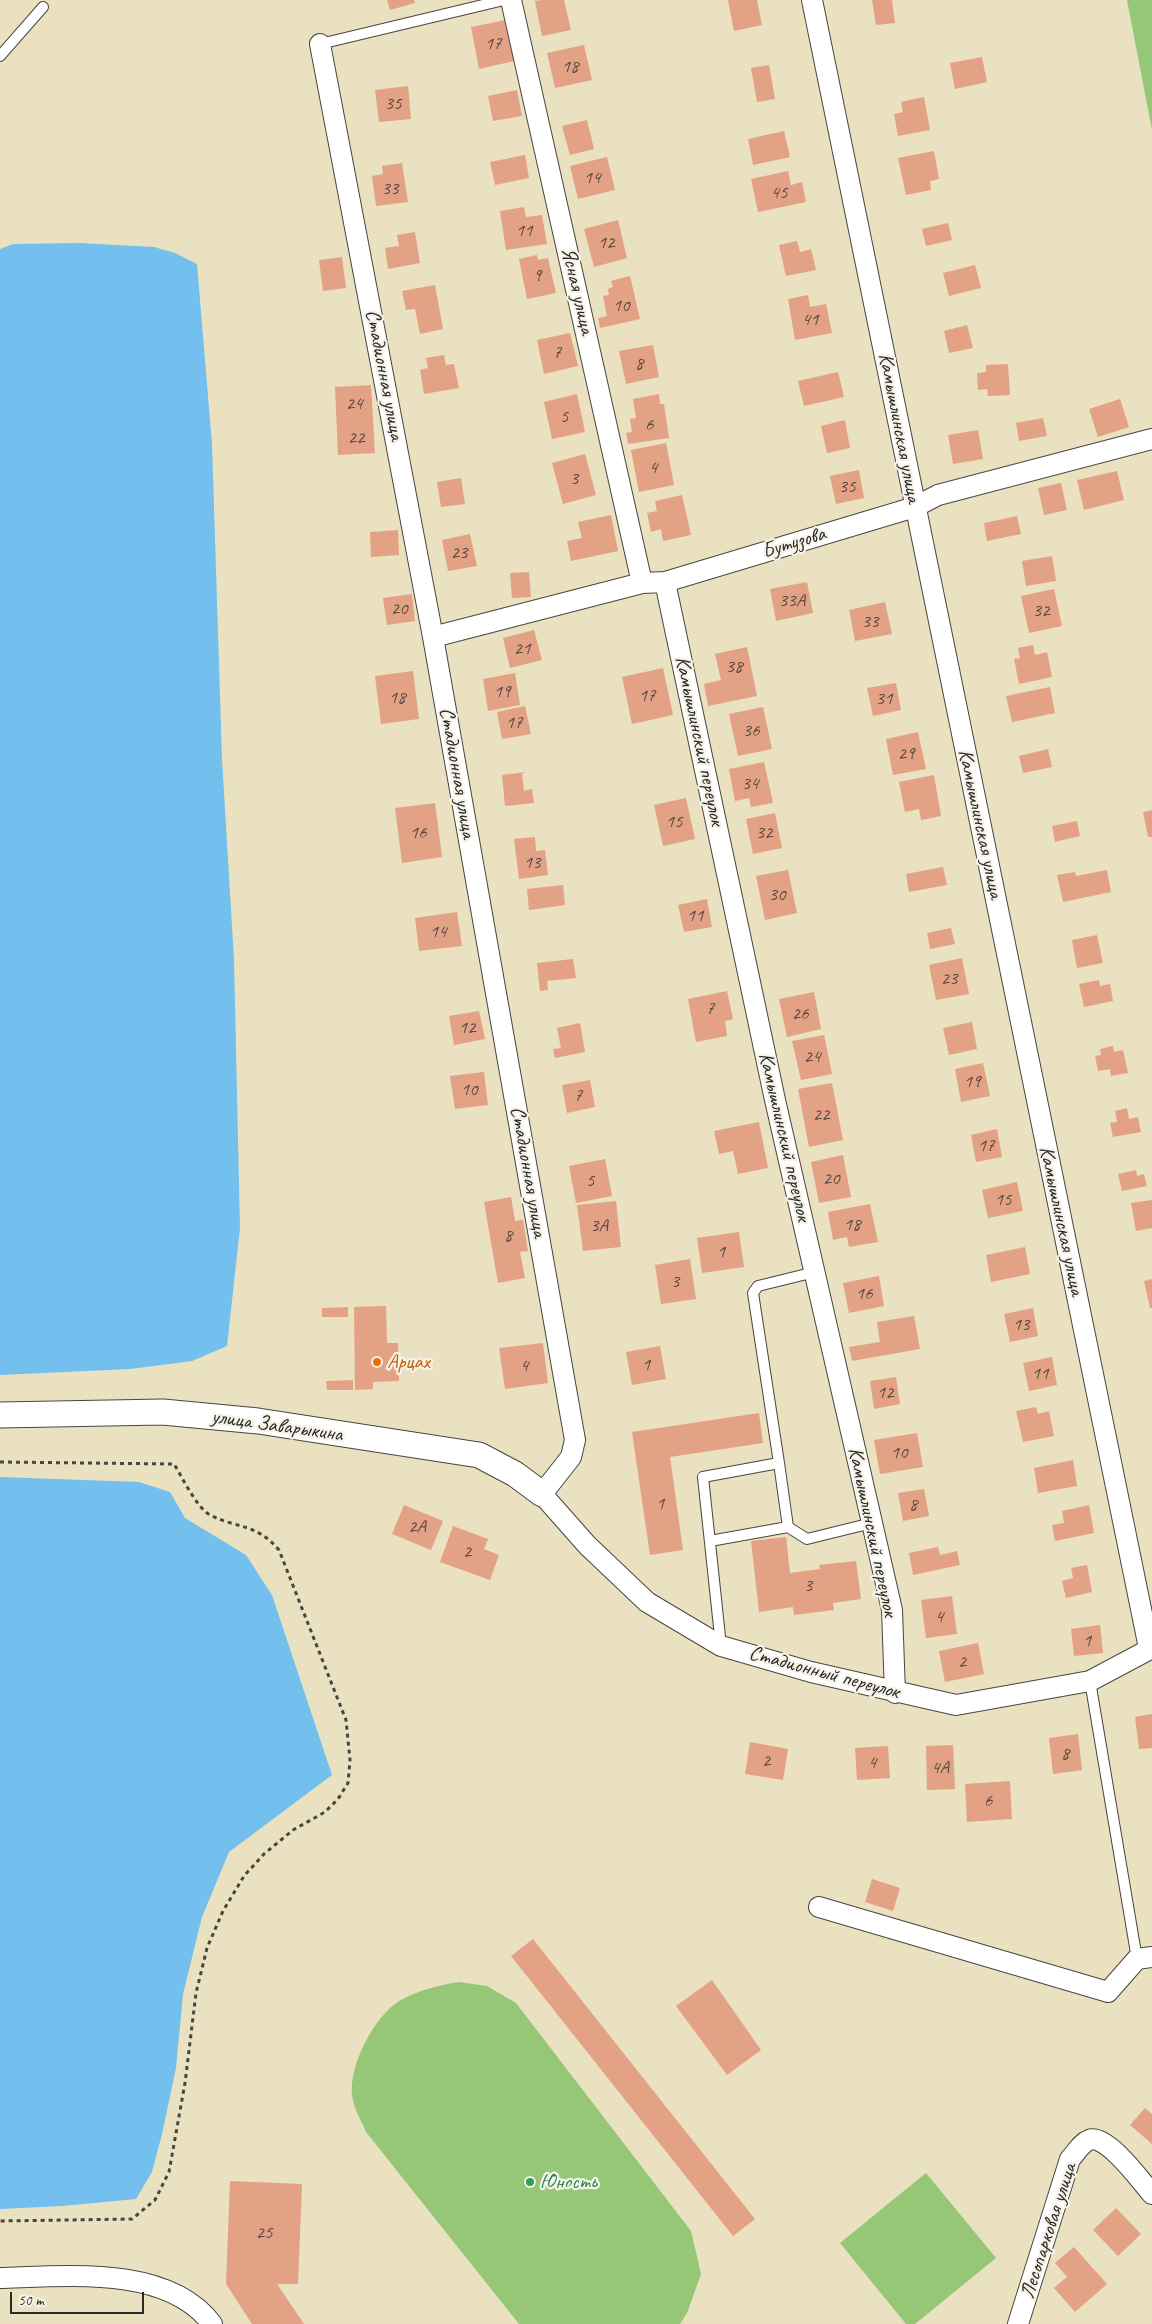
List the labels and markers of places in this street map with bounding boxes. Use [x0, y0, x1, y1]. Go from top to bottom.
place label: Арцах [387, 1349, 430, 1375]
marker: Арцах [371, 1356, 383, 1368]
place label: Юность [540, 2169, 597, 2195]
marker: Юность [524, 2176, 536, 2188]

